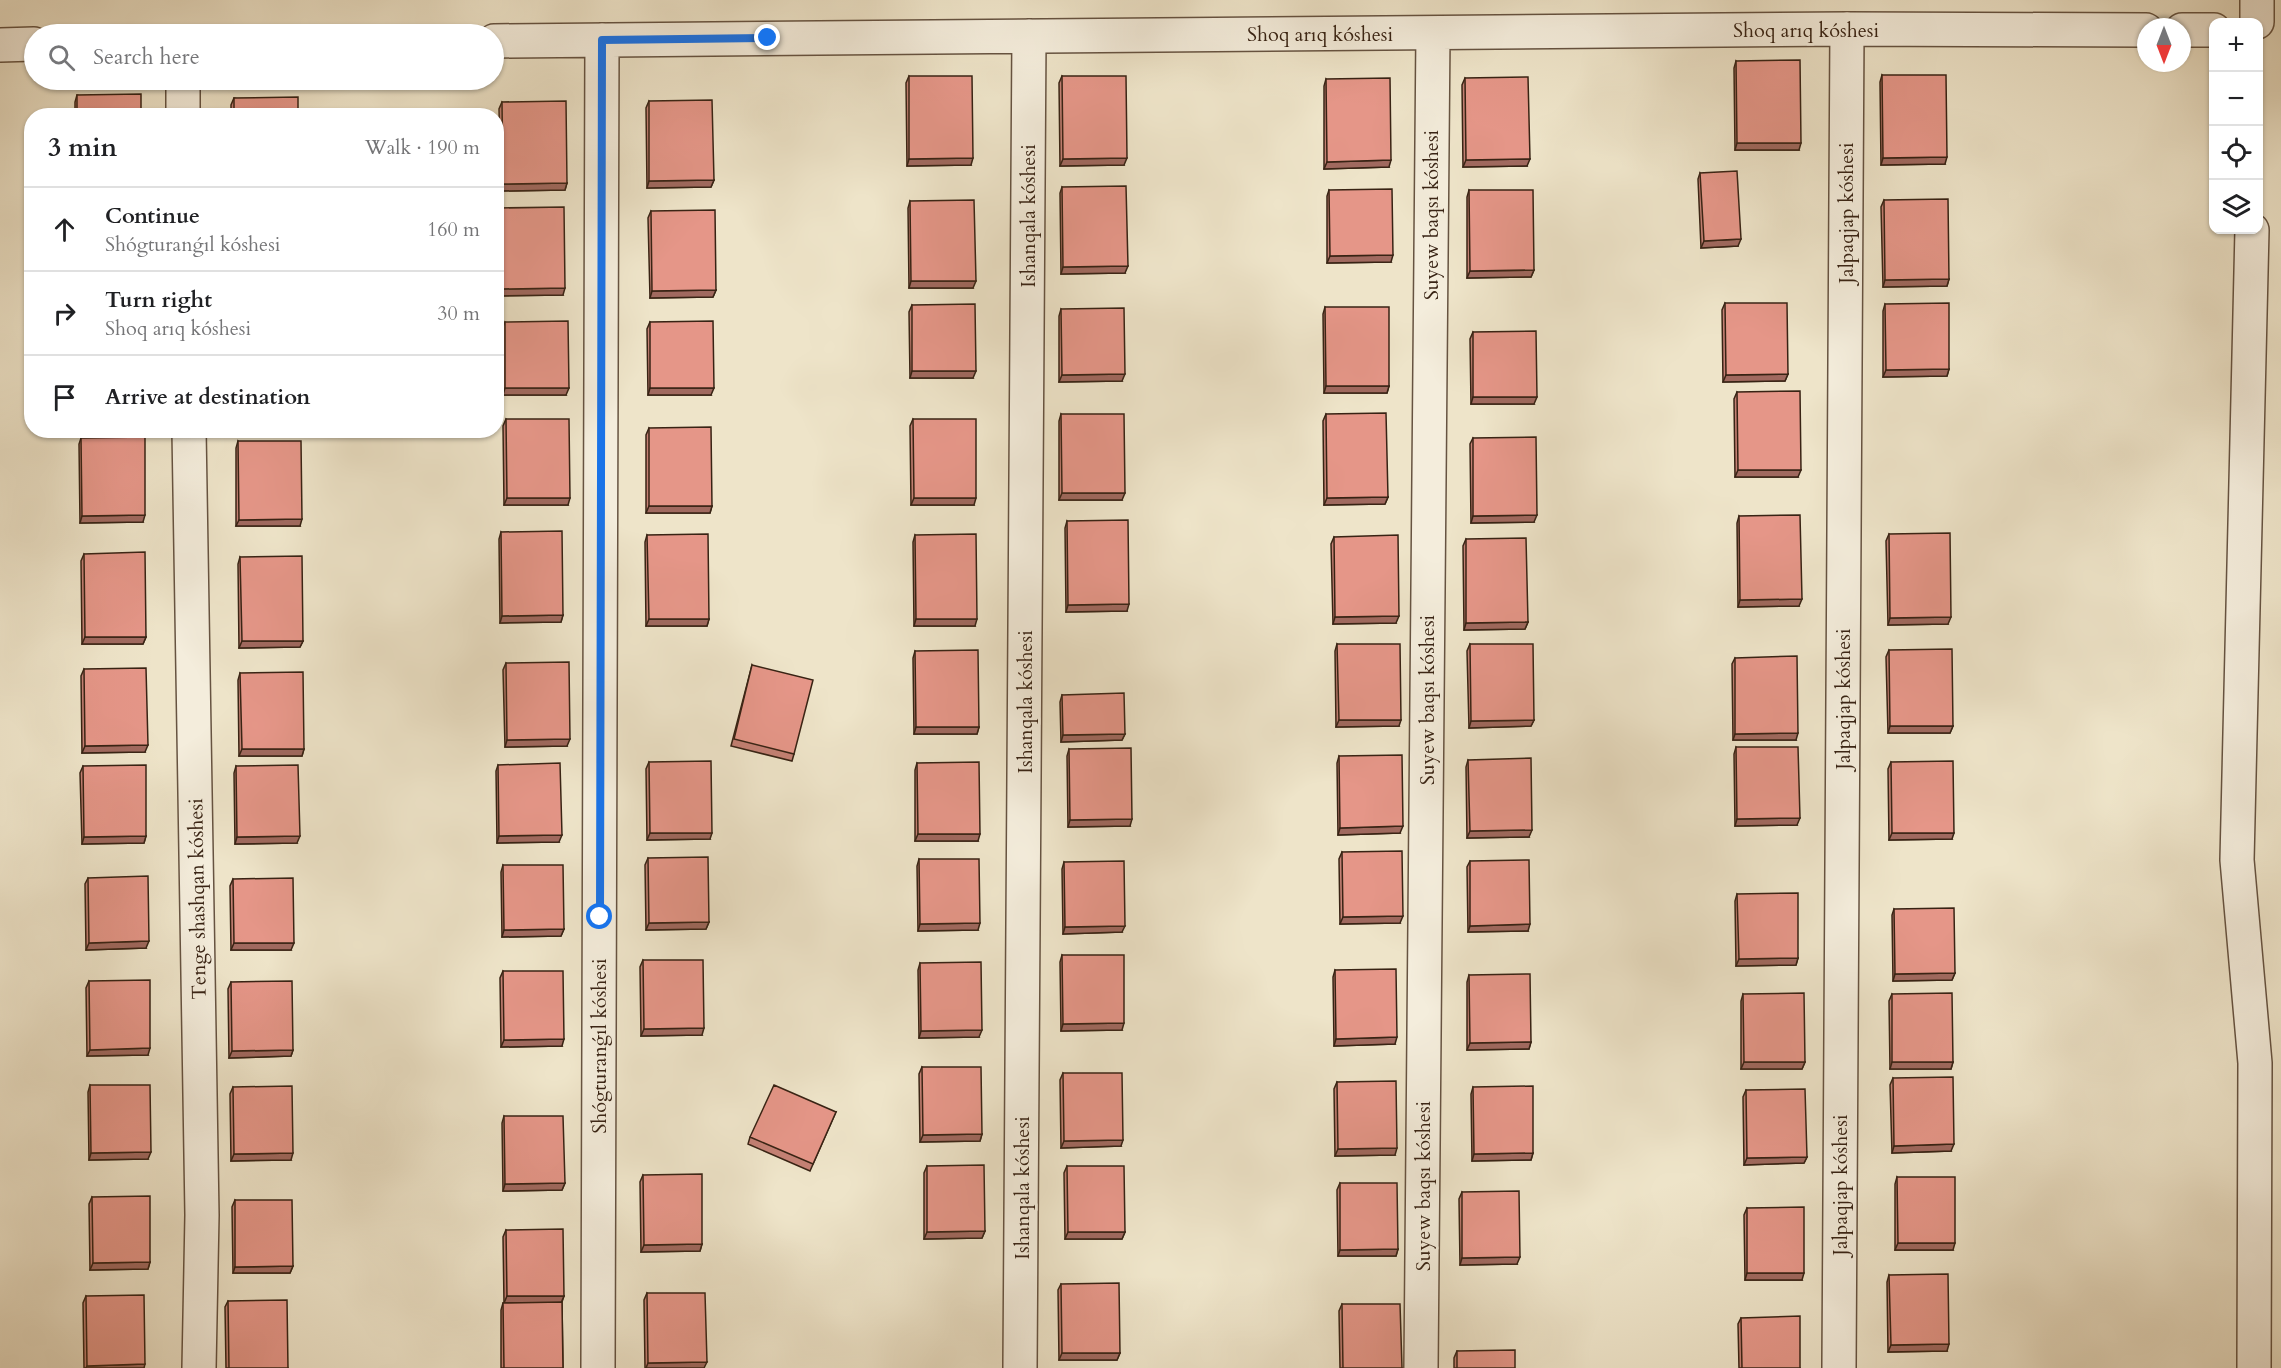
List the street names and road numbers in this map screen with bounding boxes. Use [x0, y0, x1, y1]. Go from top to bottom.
street label: Shoq arıq kóshesi [1733, 17, 1879, 44]
street label: Shoq arıq kóshesi [1247, 21, 1393, 48]
street label: Suyew baqsı kóshesi [1418, 129, 1445, 300]
street label: Jalpaqjap kóshesi [1833, 142, 1860, 287]
street label: Ishanqala kóshesi [1015, 144, 1042, 288]
street label: Suyew baqsı kóshesi [1414, 614, 1441, 785]
street label: Jalpaqjap kóshesi [1830, 628, 1857, 773]
street label: Ishanqala kóshesi [1012, 630, 1039, 774]
street label: Tenge shashqan kóshesi [182, 798, 213, 1000]
street label: Shógturanǵıl kóshesi [586, 958, 613, 1134]
street label: Suyew baqsı kóshesi [1410, 1100, 1437, 1271]
street label: Jalpaqjap kóshesi [1827, 1114, 1854, 1259]
street label: Ishanqala kóshesi [1009, 1116, 1036, 1260]

